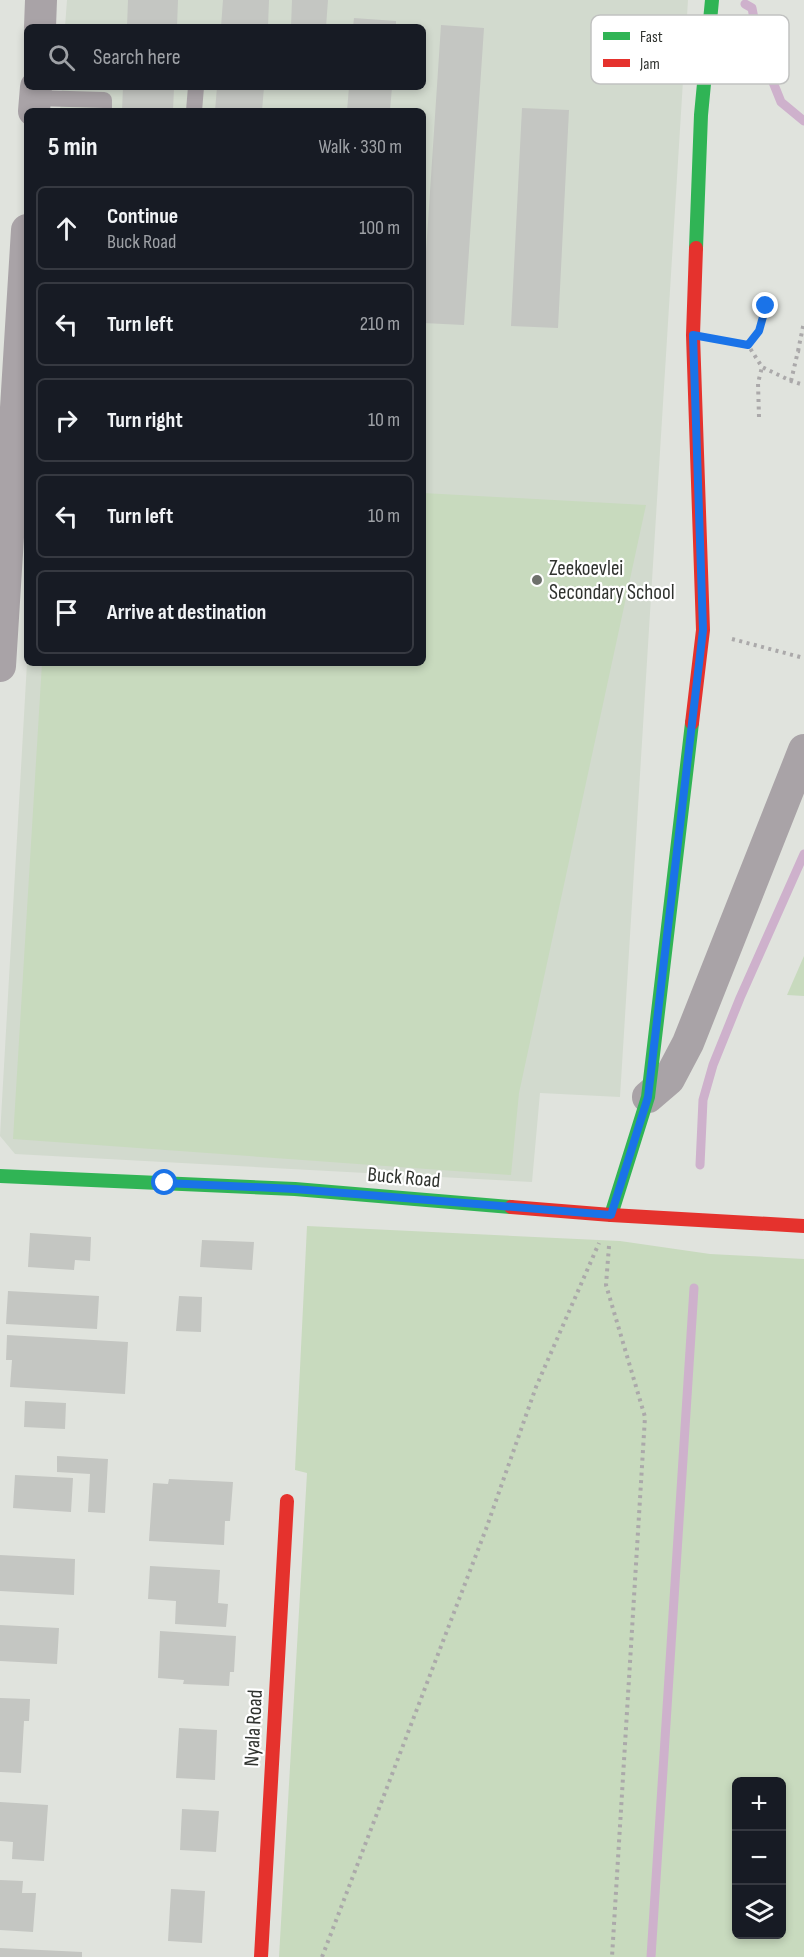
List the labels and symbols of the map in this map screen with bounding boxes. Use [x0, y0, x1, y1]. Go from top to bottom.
legend [591, 15, 789, 84]
text: Fast [640, 28, 663, 47]
text: Jam [639, 55, 660, 74]
route end [752, 292, 778, 318]
place label: Zeekoevlei Secondary School [549, 556, 675, 605]
marker: Zeekoevlei Secondary School [530, 573, 544, 587]
street label: Buck Road [367, 1162, 441, 1193]
route start [151, 1169, 177, 1195]
street label: Nyala Road [239, 1689, 268, 1767]

